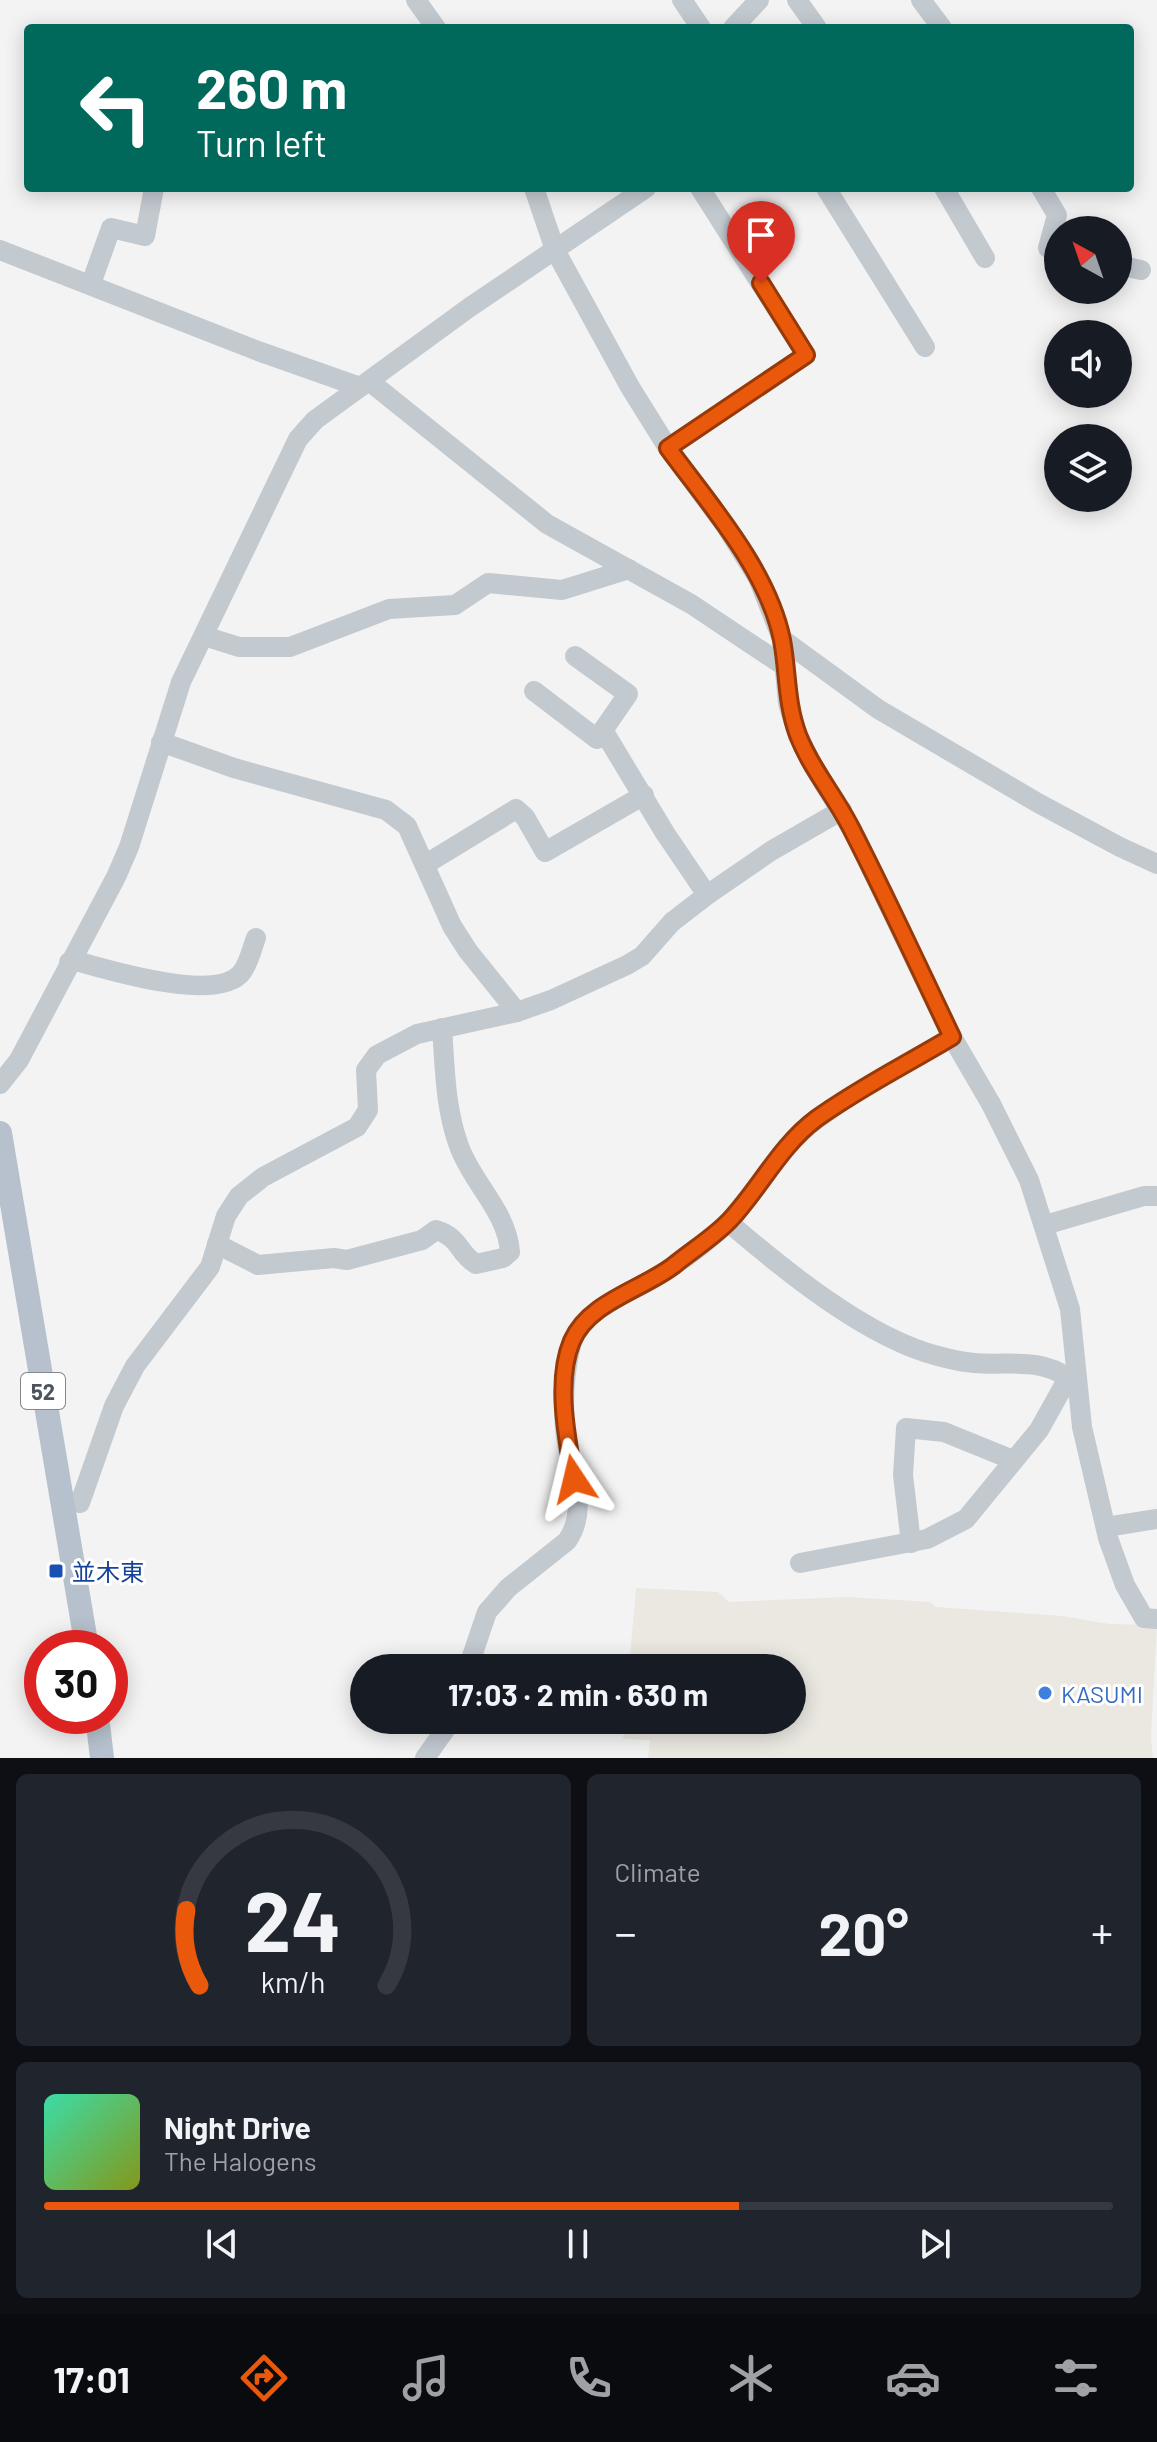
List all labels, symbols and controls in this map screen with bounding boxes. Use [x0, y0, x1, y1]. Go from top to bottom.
text: 260 m [196, 53, 347, 120]
icon: left [64, 56, 168, 160]
text: Turn left [196, 121, 327, 164]
pin [727, 201, 795, 283]
icon: arrive [739, 213, 783, 257]
north arrow [1044, 216, 1132, 304]
map controls [1044, 216, 1132, 512]
button: sound [1044, 320, 1132, 408]
button: layers [1044, 424, 1132, 512]
road number: 52 [21, 1373, 65, 1409]
position arrow [532, 1437, 616, 1521]
place label: 並木東 [72, 1557, 144, 1586]
marker: 並木東 [47, 1562, 65, 1580]
speed limit sign: 30 [24, 1630, 128, 1734]
text: 17:03 · 2 min · 630 m [448, 1676, 708, 1712]
place label: KASUMI [1061, 1679, 1143, 1708]
marker: KASUMI [1036, 1684, 1054, 1702]
text: Climate [615, 1856, 701, 1887]
text: 24 [245, 1869, 342, 1969]
text: 20° [819, 1896, 909, 1968]
text: − [615, 1905, 637, 1958]
text: + [1091, 1905, 1113, 1958]
text: km/h [261, 1964, 326, 1999]
text: Night Drive [164, 2109, 311, 2145]
text: The Halogens [164, 2145, 316, 2176]
icon: previous [200, 2222, 244, 2266]
icon: pause [556, 2222, 600, 2266]
icon: next [913, 2222, 957, 2266]
icon: directions [236, 2350, 292, 2406]
icon: music [398, 2350, 454, 2406]
icon: phone [561, 2350, 617, 2406]
icon: climate [723, 2350, 779, 2406]
icon: car [885, 2350, 941, 2406]
icon: filters [1048, 2350, 1104, 2406]
text: 17:01 [53, 2357, 130, 2400]

